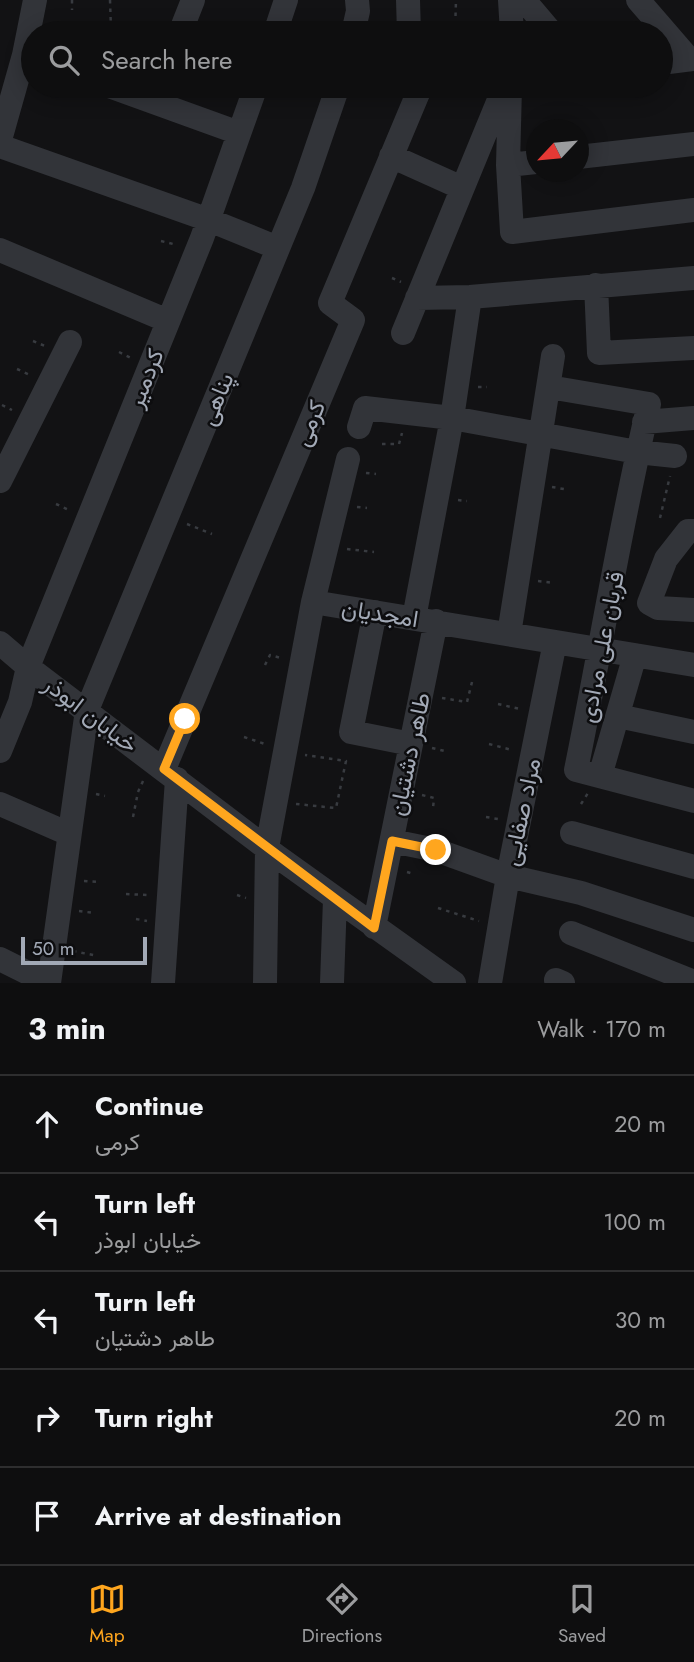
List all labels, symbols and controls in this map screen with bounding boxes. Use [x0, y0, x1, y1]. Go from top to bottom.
search box [21, 21, 673, 98]
icon: search [45, 41, 83, 79]
text: Search here [101, 41, 233, 79]
north arrow [526, 119, 589, 182]
street label: کردمیر [117, 343, 173, 414]
street label: پناهی [190, 367, 242, 431]
street label: کرمی [284, 395, 334, 451]
street label: قربان علی مرادی [569, 568, 633, 726]
street label: امجدیان [339, 590, 421, 636]
street label: خیابان ابوذر [35, 666, 146, 761]
street label: طاهر دشتیان [379, 689, 439, 819]
route start [169, 703, 200, 734]
street label: مراد صفایی [493, 755, 549, 869]
route end [420, 834, 451, 865]
scale bar [21, 934, 147, 966]
text: 50 m [32, 935, 75, 962]
text: 3 min [28, 1007, 106, 1050]
text: Walk · 170 m [537, 1012, 666, 1046]
text: Continue [95, 1087, 204, 1125]
icon: ahead [28, 1105, 66, 1143]
text: 20 m [614, 1107, 666, 1141]
text: کرمی [95, 1125, 140, 1159]
text: Turn left [95, 1185, 195, 1223]
icon: left [28, 1203, 66, 1241]
text: 100 m [603, 1205, 666, 1239]
text: خیابان ابوذر [95, 1223, 201, 1257]
text: Turn left [95, 1283, 195, 1321]
icon: left [28, 1301, 66, 1339]
text: 30 m [615, 1303, 666, 1337]
text: طاهر دشتیان [95, 1321, 215, 1355]
icon: right [28, 1399, 66, 1437]
text: Turn right [95, 1399, 213, 1437]
text: 20 m [614, 1401, 666, 1435]
icon: arrive [28, 1497, 66, 1535]
text: Arrive at destination [95, 1497, 342, 1535]
tab: Map [88, 1580, 126, 1649]
tab: Directions [302, 1580, 382, 1649]
tab: Saved [558, 1580, 606, 1649]

